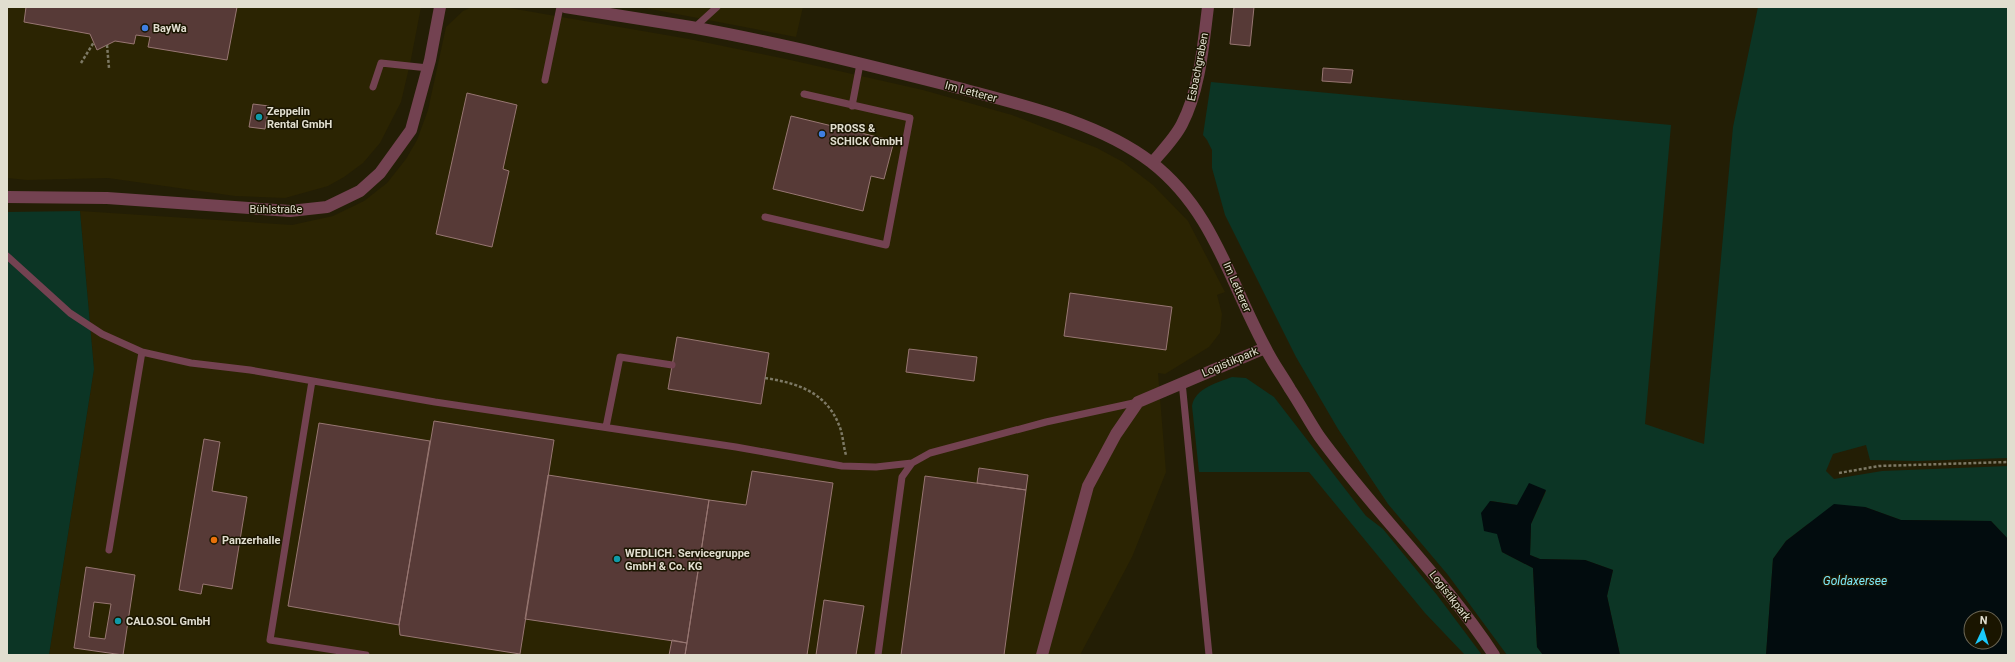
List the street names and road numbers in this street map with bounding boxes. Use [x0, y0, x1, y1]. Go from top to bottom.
street label: Esbachgraben [1185, 32, 1211, 102]
street label: Im Letterer [944, 79, 999, 105]
street label: Bühlstraße [250, 203, 303, 216]
street label: Im Letterer [1220, 260, 1254, 314]
street label: Logistikpark [1200, 344, 1261, 380]
street label: Logistikpark [1426, 568, 1474, 624]

